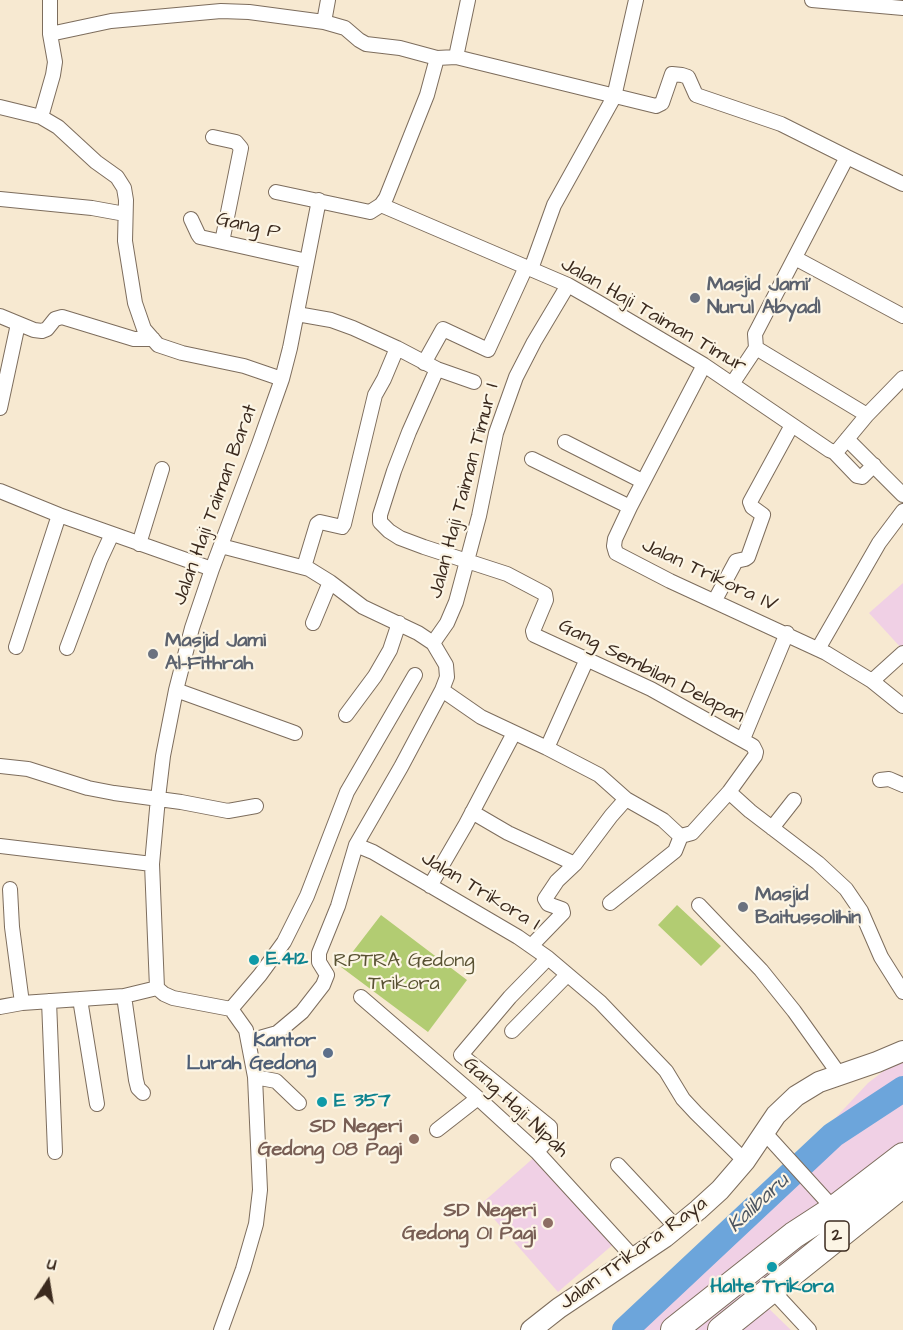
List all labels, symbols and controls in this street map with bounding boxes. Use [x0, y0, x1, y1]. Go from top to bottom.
street label: Gang P [214, 208, 282, 246]
street label: Jalan Haji Taiman Timur [556, 253, 750, 379]
place label: Masjid Jami' Nurul Abyadl [707, 274, 821, 321]
marker: Masjid Jami' Nurul Abyadl [688, 291, 702, 305]
street label: Jalan Haji Taiman Timur I [425, 381, 505, 601]
street label: Jalan Haji Taiman Barat [168, 401, 264, 609]
street label: Jalan Trikora IV [637, 534, 781, 618]
street label: Gang Sembilan Delapan [554, 615, 748, 729]
place label: Masjid Jami Al-Fithrah [165, 630, 266, 677]
marker: Masjid Jami Al-Fithrah [146, 647, 160, 661]
street label: Jalan Trikora I [416, 847, 544, 937]
place label: Masjid Baitussolihin [755, 884, 861, 931]
marker: Masjid Baitussolihin [736, 900, 750, 914]
place label: E.412 [266, 948, 308, 972]
park label: RPTRA Gedong Trikora [333, 950, 475, 997]
marker: E.412 [247, 953, 261, 967]
place label: Kantor Lurah Gedong [186, 1030, 316, 1077]
marker: Kantor Lurah Gedong [321, 1046, 335, 1060]
street label: Gang Haji Nipah [457, 1053, 573, 1163]
place label: E 357 [334, 1090, 390, 1114]
marker: E 357 [315, 1095, 329, 1109]
place label: SD Negeri Gedong 08 Pagi [258, 1116, 402, 1163]
marker: SD Negeri Gedong 08 Pagi [407, 1132, 421, 1146]
water label: Kalibaru [723, 1169, 795, 1239]
street label: Jalan Trikora Raya [555, 1192, 713, 1316]
place label: SD Negeri Gedong 01 Pagi [402, 1200, 536, 1247]
marker: SD Negeri Gedong 01 Pagi [541, 1216, 555, 1230]
road number: 2 [825, 1221, 849, 1251]
north arrow [18, 1252, 78, 1312]
text: U [45, 1253, 58, 1276]
marker: Halte Trikora [765, 1260, 779, 1274]
place label: Halte Trikora [710, 1276, 834, 1300]

